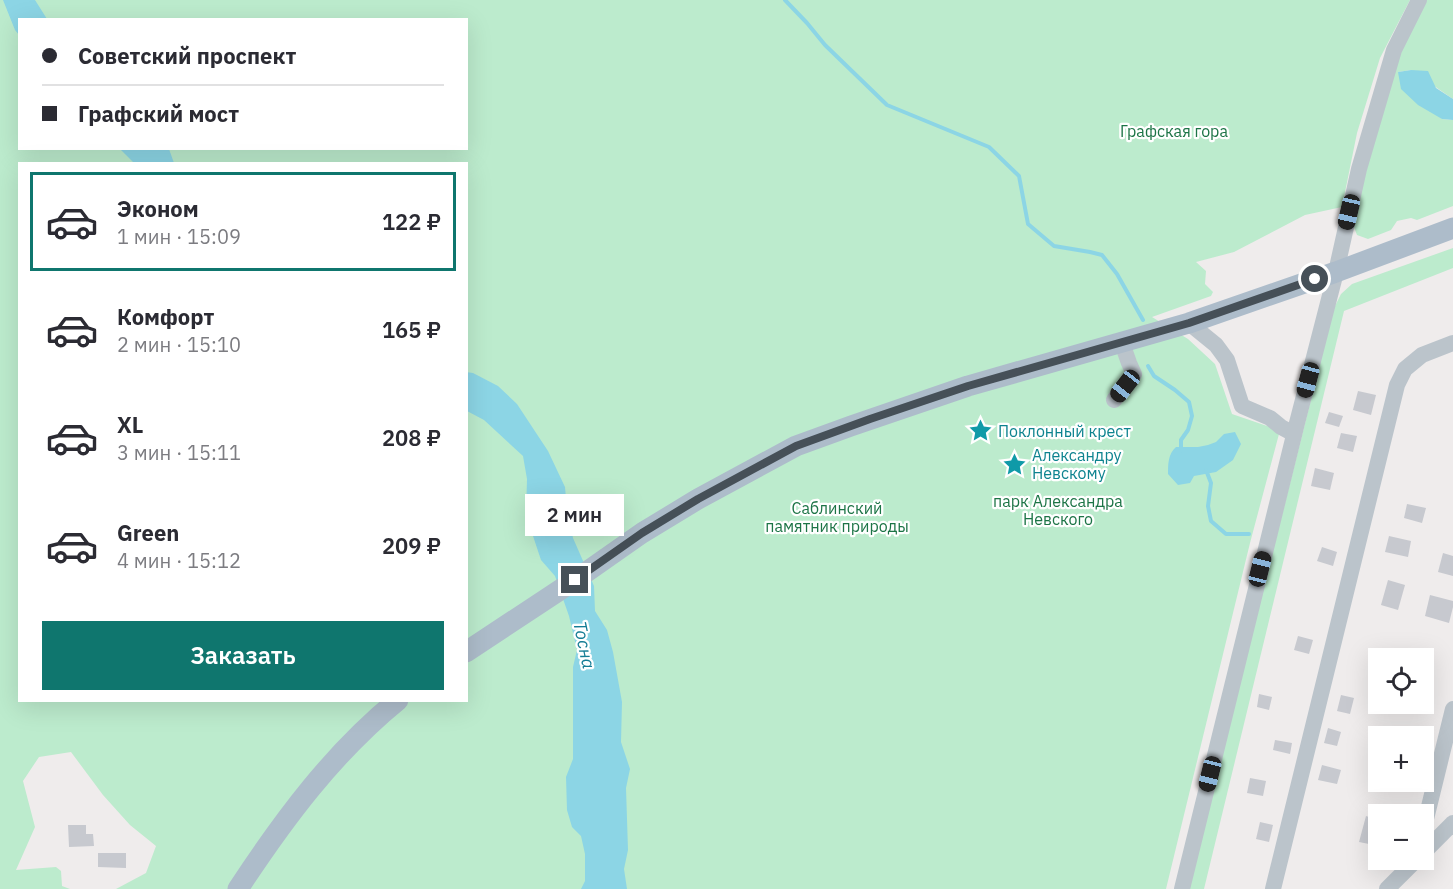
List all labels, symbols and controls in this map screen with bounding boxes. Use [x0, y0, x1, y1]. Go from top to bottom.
text: Советский проспект [78, 41, 296, 70]
text: Графский мост [78, 99, 239, 128]
park label: Графская гора [1120, 121, 1228, 141]
car [1336, 192, 1362, 232]
text: Эконом [117, 194, 199, 223]
icon: car [45, 195, 99, 249]
text: 122 ₽ [382, 207, 441, 236]
text: 1 мин · 15:09 [117, 223, 241, 250]
route start [1301, 265, 1328, 292]
text: Комфорт [117, 302, 214, 331]
icon: car [45, 303, 99, 357]
text: 165 ₽ [382, 315, 441, 344]
text: 2 мин · 15:10 [117, 331, 241, 358]
car [1295, 360, 1321, 400]
car [1107, 366, 1143, 406]
text: XL [117, 410, 143, 439]
icon: car [45, 411, 99, 465]
place icon: Поклонный крест [967, 418, 993, 444]
place label: Поклонный крест [998, 421, 1131, 441]
text: 208 ₽ [382, 423, 441, 452]
text: 3 мин · 15:11 [117, 439, 241, 466]
place label: Александру Невскому [1032, 445, 1122, 483]
place icon: Александру Невскому [1001, 451, 1027, 477]
park label: парк Александра Невского [993, 491, 1123, 529]
callout: 2 мин [526, 493, 624, 535]
park label: Саблинский памятник природы [765, 498, 909, 536]
text: 2 мин [547, 501, 602, 528]
text: Green [117, 518, 179, 547]
icon: car [45, 519, 99, 573]
text: 209 ₽ [382, 531, 441, 560]
text: 4 мин · 15:12 [117, 547, 241, 574]
car [1247, 549, 1273, 589]
route end [561, 566, 588, 593]
water label: Тосна [568, 619, 601, 671]
button: Заказать [42, 621, 444, 690]
map controls [1368, 648, 1434, 870]
button: locate [1368, 648, 1434, 714]
button: + [1368, 726, 1434, 792]
car [1197, 754, 1223, 794]
button: − [1368, 804, 1434, 870]

